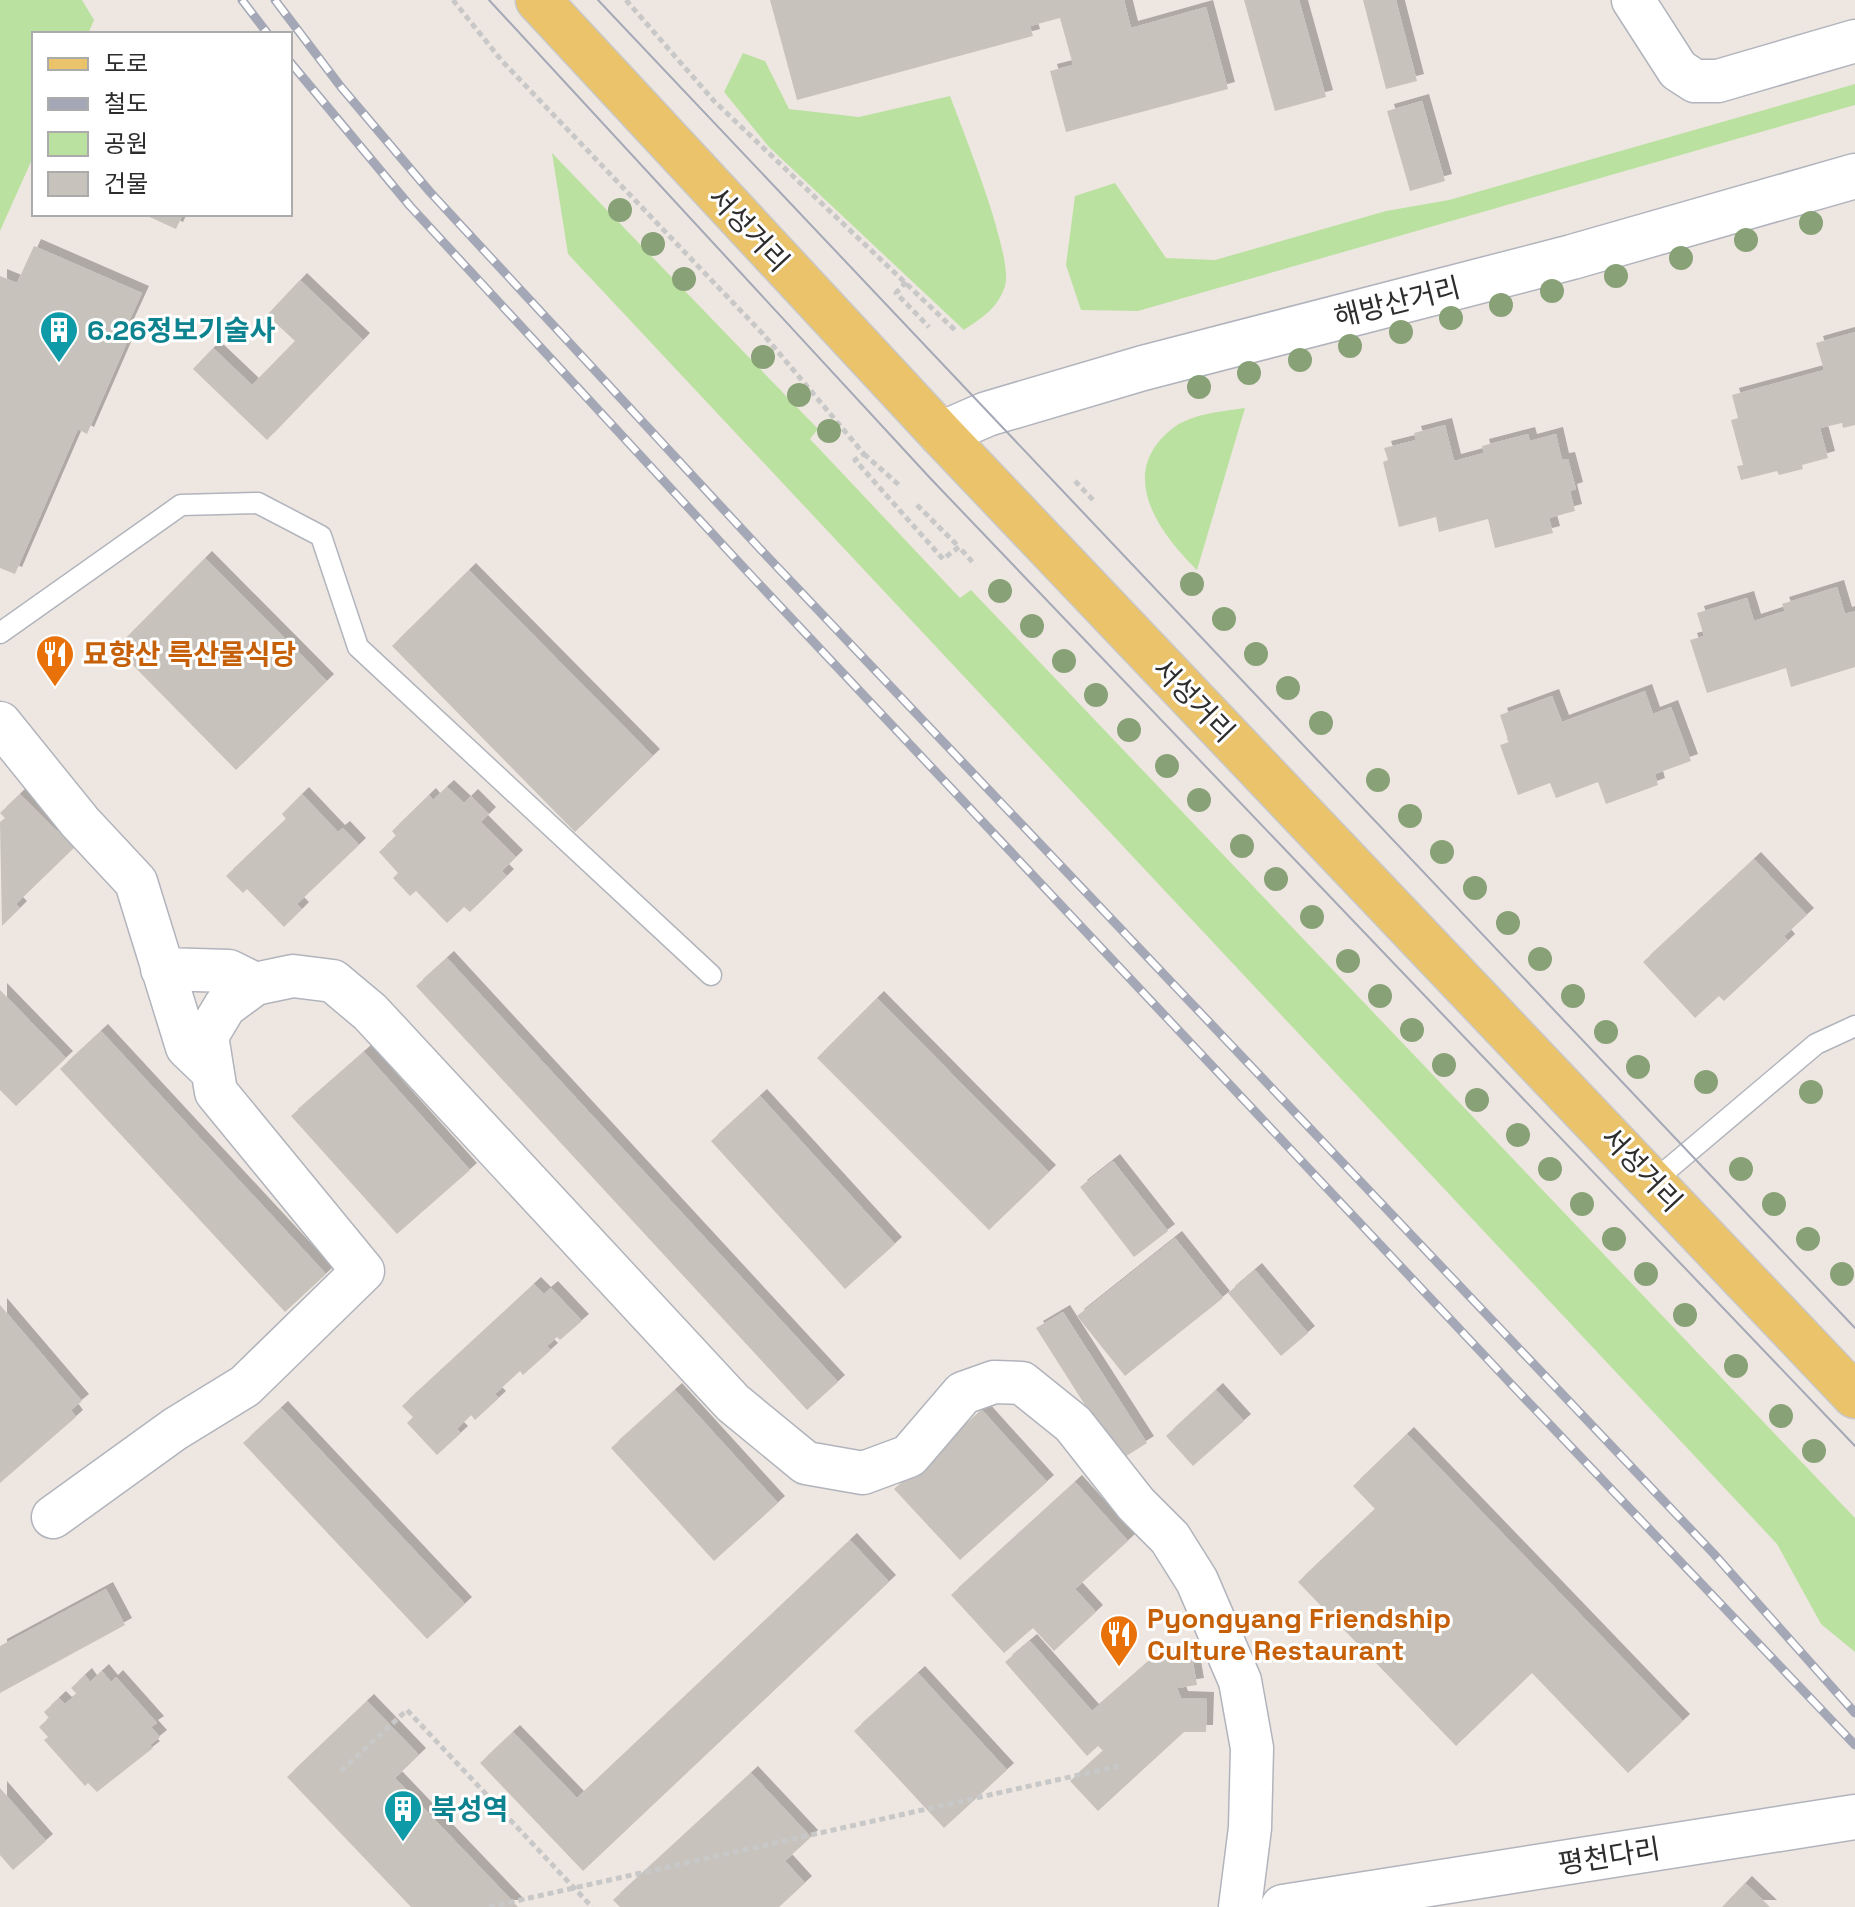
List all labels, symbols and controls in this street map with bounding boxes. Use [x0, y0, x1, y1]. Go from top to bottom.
legend [32, 32, 292, 216]
text: 도로 [104, 48, 148, 79]
text: 철도 [104, 88, 148, 119]
text: 공원 [104, 128, 148, 159]
text: 건물 [104, 168, 148, 199]
street label: 서성거리 [701, 179, 797, 279]
street label: 해방산거리 [1330, 269, 1464, 335]
building icon: 6.26정보기술사 [38, 309, 80, 364]
place label: 6.26정보기술사 [87, 312, 276, 348]
restaurant icon: 묘향산 륵산물식당 [34, 633, 76, 688]
place label: 묘향산 륵산물식당 [83, 636, 296, 672]
street label: 서성거리 [1145, 650, 1243, 750]
street label: 서성거리 [1594, 1119, 1690, 1219]
place label: Pyongyang Friendship Culture Restaurant [1147, 1600, 1451, 1668]
restaurant icon: Pyongyang Friendship Culture Restaurant [1098, 1613, 1140, 1668]
building icon: 북성역 [382, 1788, 424, 1843]
place label: 북성역 [431, 1791, 508, 1827]
street label: 평천다리 [1555, 1830, 1663, 1882]

